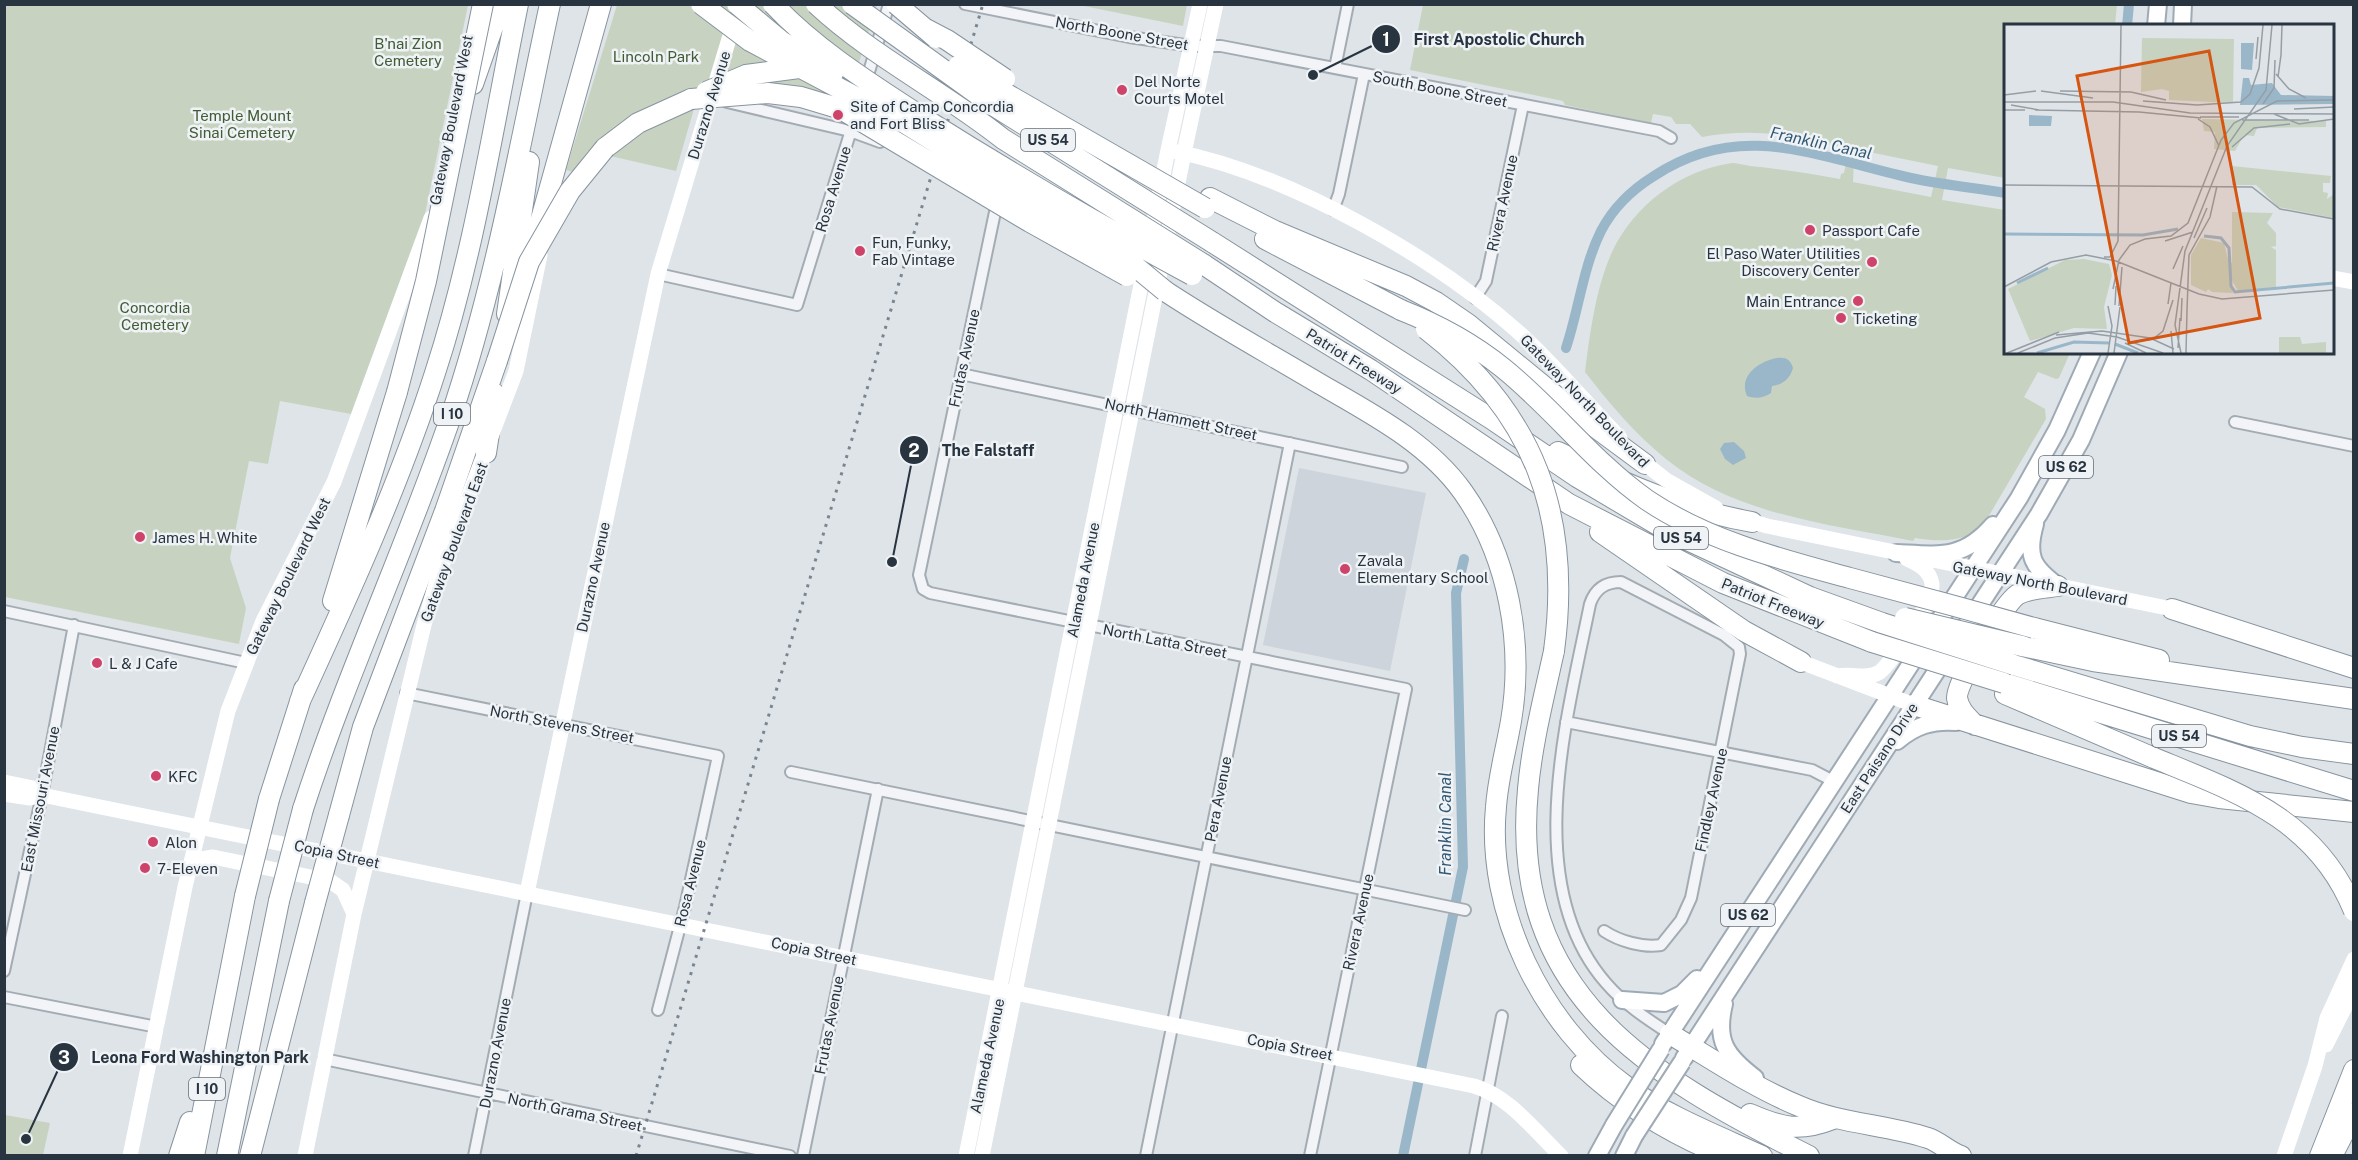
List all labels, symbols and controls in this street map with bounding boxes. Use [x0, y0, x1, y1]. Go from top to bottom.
street label: North Boone Street [1054, 13, 1190, 53]
callout: First Apostolic Church [1371, 22, 1596, 56]
inset map [2004, 24, 2334, 354]
text: 1 [1382, 29, 1390, 50]
text: First Apostolic Church [1414, 30, 1584, 49]
street label: Gateway Boulevard West [426, 33, 476, 207]
park label: B'nai Zion Cemetery [374, 35, 442, 69]
park label: Lincoln Park [613, 48, 699, 65]
street label: Durazno Avenue [684, 49, 734, 161]
street label: South Boone Street [1371, 68, 1509, 110]
place label: Del Norte Courts Motel [1134, 73, 1224, 107]
marker: Del Norte Courts Motel [1115, 83, 1129, 97]
place label: Site of Camp Concordia and Fort Bliss [850, 98, 1014, 132]
park label: Temple Mount Sinai Cemetery [189, 107, 295, 141]
marker: Site of Camp Concordia and Fort Bliss [831, 108, 845, 122]
water label: Franklin Canal [1768, 123, 1874, 163]
road number: US 54 [1021, 129, 1075, 151]
street label: Rosa Avenue [812, 144, 854, 234]
street label: Rivera Avenue [1483, 153, 1521, 253]
place label: Passport Cafe [1822, 222, 1920, 239]
marker: Passport Cafe [1803, 223, 1817, 237]
place label: Fun, Funky, Fab Vintage [872, 234, 955, 268]
marker: Fun, Funky, Fab Vintage [853, 244, 867, 258]
place label: El Paso Water Utilities Discovery Center [1706, 245, 1860, 279]
marker: El Paso Water Utilities Discovery Center [1865, 255, 1879, 269]
place label: Main Entrance [1746, 293, 1846, 310]
marker: Main Entrance [1851, 294, 1865, 308]
park label: Concordia Cemetery [120, 299, 190, 333]
street label: Frutas Avenue [945, 307, 983, 409]
place label: Ticketing [1853, 310, 1918, 327]
marker: Ticketing [1834, 311, 1848, 325]
street label: Patriot Freeway [1303, 325, 1405, 397]
street label: Gateway North Boulevard [1517, 331, 1653, 471]
street label: North Hammett Street [1103, 395, 1259, 444]
road number: I 10 [434, 403, 470, 425]
callout: The Falstaff [899, 433, 1046, 467]
text: 2 [908, 440, 920, 461]
text: The Falstaff [942, 441, 1035, 460]
road number: US 62 [2039, 456, 2093, 478]
street label: Gateway Boulevard East [417, 460, 491, 624]
street label: Gateway Boulevard West [242, 494, 334, 657]
street label: Durazno Avenue [573, 520, 613, 634]
street label: Alameda Avenue [1063, 521, 1103, 639]
road number: US 54 [1654, 527, 1708, 549]
place label: James H. White [152, 529, 258, 546]
marker: James H. White [133, 530, 147, 544]
place label: Zavala Elementary School [1357, 552, 1489, 586]
street label: Gateway North Boulevard [1951, 558, 2129, 608]
marker: Zavala Elementary School [1338, 562, 1352, 576]
street label: Patriot Freeway [1719, 575, 1827, 631]
street label: North Latta Street [1101, 621, 1229, 661]
place label: L & J Cafe [109, 655, 178, 672]
marker: L & J Cafe [90, 656, 104, 670]
street label: East Paisano Drive [1837, 700, 1921, 816]
street label: North Stevens Street [488, 702, 636, 746]
street label: East Missouri Avenue [17, 724, 63, 874]
road number: US 54 [2152, 725, 2206, 747]
street label: Findley Avenue [1692, 746, 1730, 854]
street label: Pera Avenue [1201, 755, 1235, 843]
place label: KFC [168, 768, 197, 785]
marker: KFC [149, 769, 163, 783]
water label: Franklin Canal [1436, 772, 1455, 876]
place label: Alon [165, 834, 197, 851]
marker: Alon [146, 835, 160, 849]
street label: Copia Street [293, 837, 382, 871]
street label: Rosa Avenue [671, 838, 709, 928]
place label: 7-Eleven [157, 860, 218, 877]
marker: 7-Eleven [138, 861, 152, 875]
street label: Rivera Avenue [1339, 872, 1377, 972]
road number: US 62 [1721, 904, 1775, 926]
street label: Copia Street [770, 934, 859, 968]
street label: Frutas Avenue [811, 974, 847, 1076]
street label: Durazno Avenue [476, 996, 514, 1110]
street label: Alameda Avenue [966, 997, 1008, 1115]
street label: Copia Street [1246, 1030, 1335, 1064]
callout: Leona Ford Washington Park [49, 1040, 321, 1074]
text: 3 [58, 1047, 70, 1068]
text: Leona Ford Washington Park [91, 1048, 309, 1067]
road number: I 10 [189, 1078, 225, 1100]
street label: North Grama Street [506, 1089, 644, 1135]

